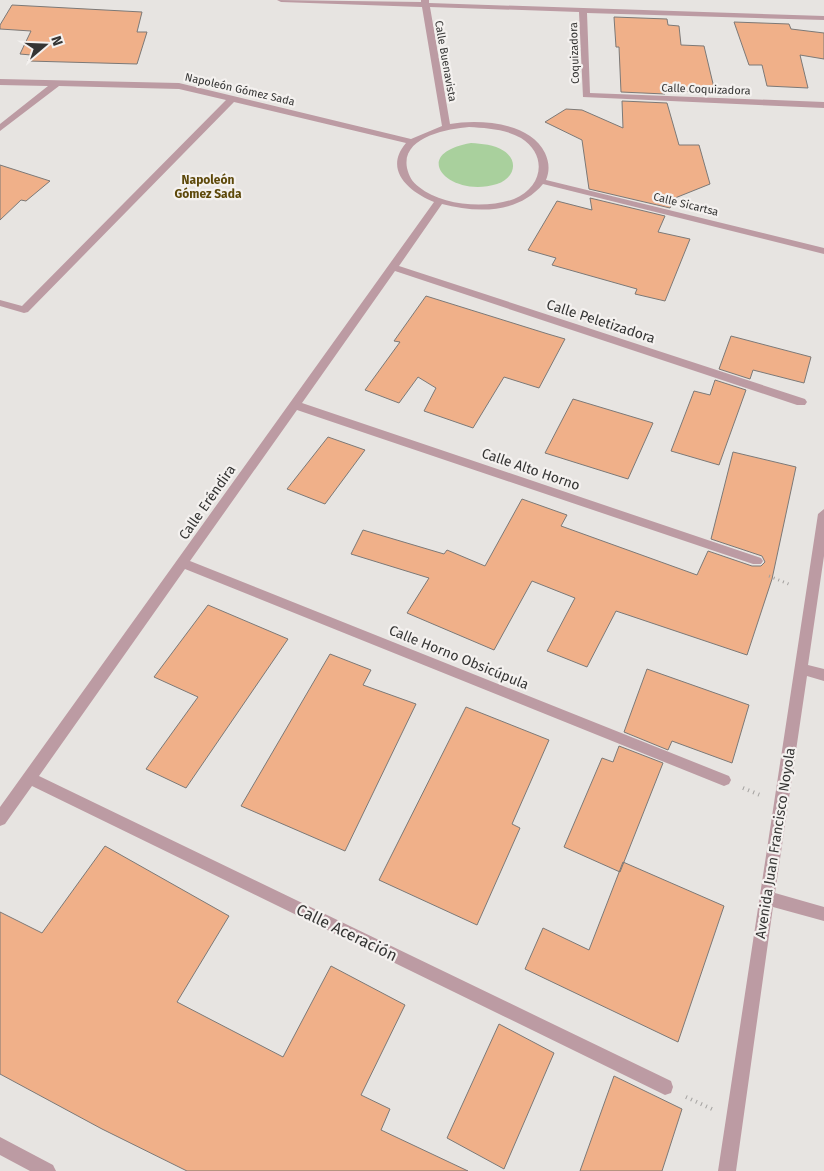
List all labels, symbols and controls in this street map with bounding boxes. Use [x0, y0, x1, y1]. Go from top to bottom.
north arrow [20, 20, 70, 70]
street label: Calle Buenavista [432, 20, 459, 103]
street label: Coquizadora [567, 22, 582, 84]
text: N [47, 34, 66, 48]
street label: Napoleón Gómez Sada [184, 71, 296, 108]
street label: Calle Coquizadora [661, 81, 751, 98]
district label: Napoleón Gómez Sada [175, 173, 242, 201]
street label: Calle Sicartsa [652, 190, 720, 219]
street label: Calle Peletizadora [544, 296, 657, 347]
street label: Calle Alto Horno [479, 445, 582, 494]
street label: Calle Eréndira [175, 462, 240, 543]
street label: Calle Horno Obsicúpula [386, 622, 531, 693]
street label: Avenida Juan Francisco Noyola [752, 746, 799, 940]
street label: Calle Aceración [293, 900, 400, 965]

